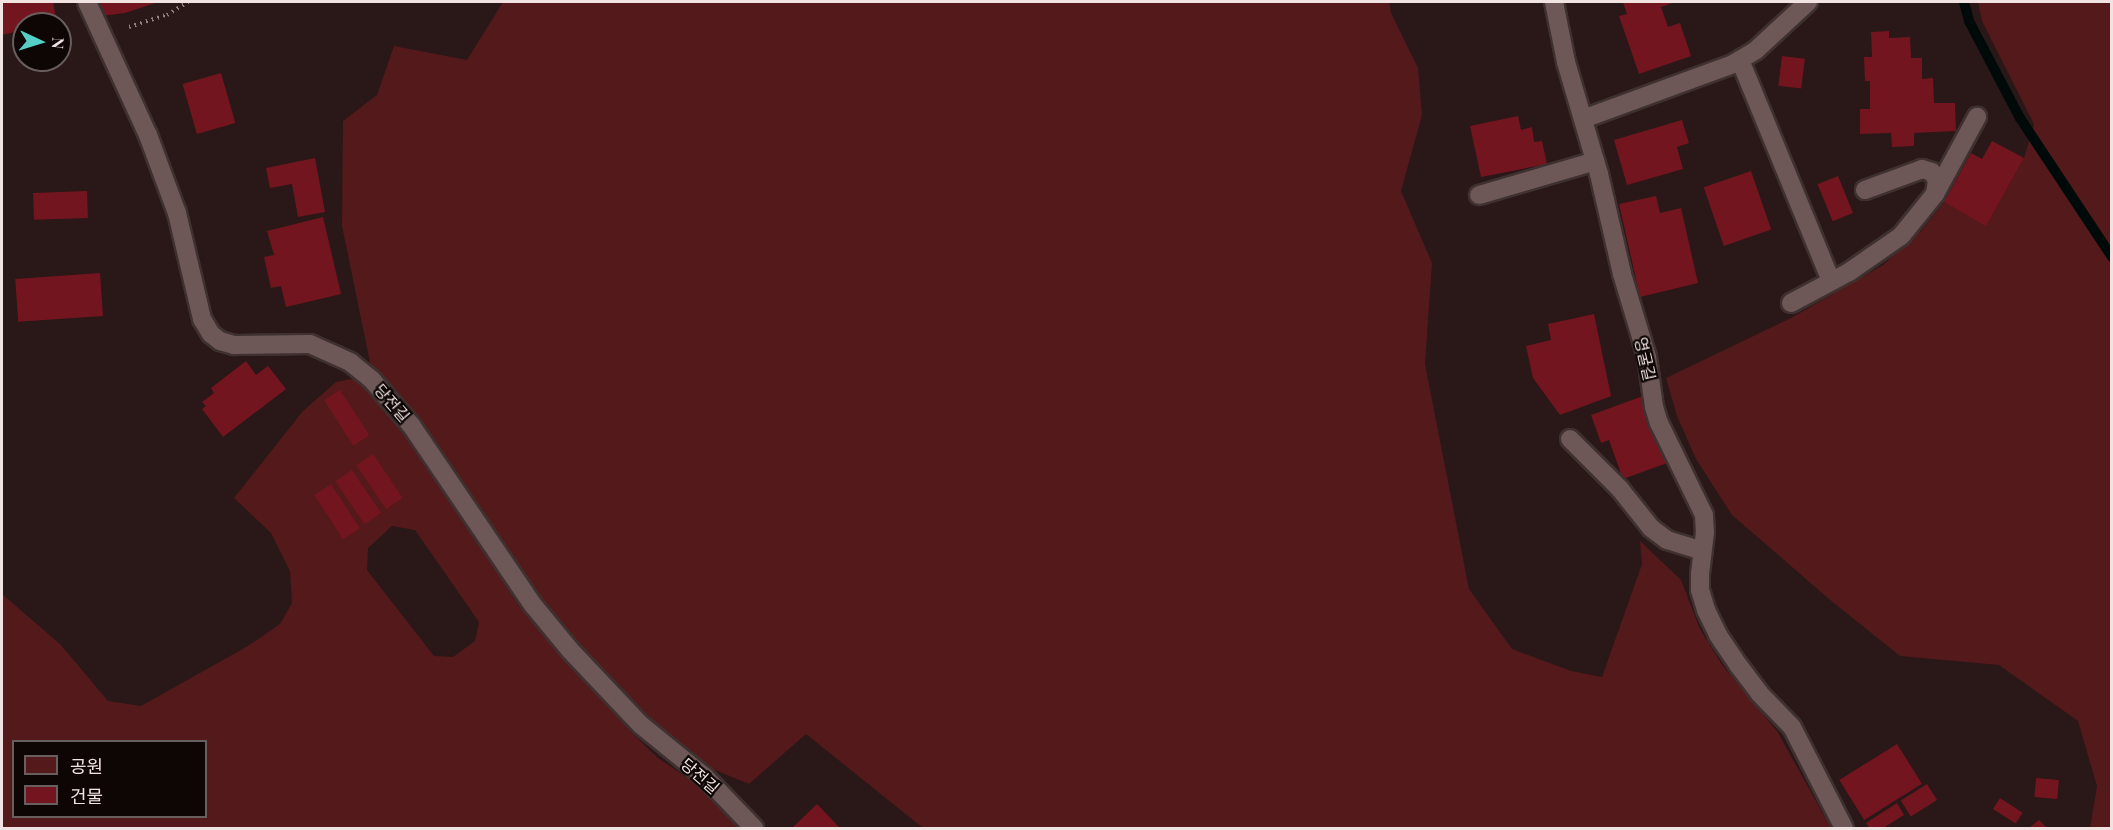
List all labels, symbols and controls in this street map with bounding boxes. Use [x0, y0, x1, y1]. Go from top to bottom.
north arrow [12, 12, 72, 72]
text: N [48, 37, 69, 50]
street label: 영굴길 [1631, 335, 1659, 383]
street label: 당전길 [370, 380, 414, 426]
legend [12, 740, 207, 818]
text: 공원 [70, 754, 103, 778]
street label: 당전길 [677, 754, 723, 798]
text: 건물 [70, 784, 103, 808]

